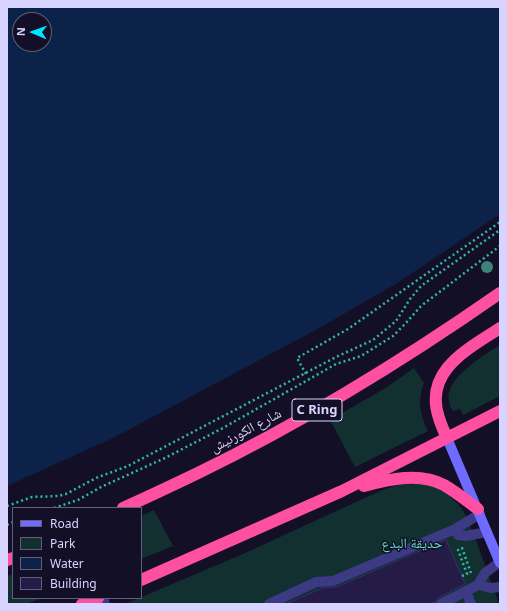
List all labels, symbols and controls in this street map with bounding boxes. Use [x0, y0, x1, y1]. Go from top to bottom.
north arrow [12, 12, 52, 52]
text: N [13, 27, 28, 36]
road number: C Ring [292, 399, 342, 421]
street label: شارع الكورنيش [208, 405, 284, 457]
legend [12, 507, 142, 599]
text: Road [50, 515, 79, 532]
text: Park [50, 535, 75, 552]
park label: حديقة البدع [381, 536, 443, 552]
text: Water [50, 555, 84, 572]
text: Building [50, 575, 97, 592]

